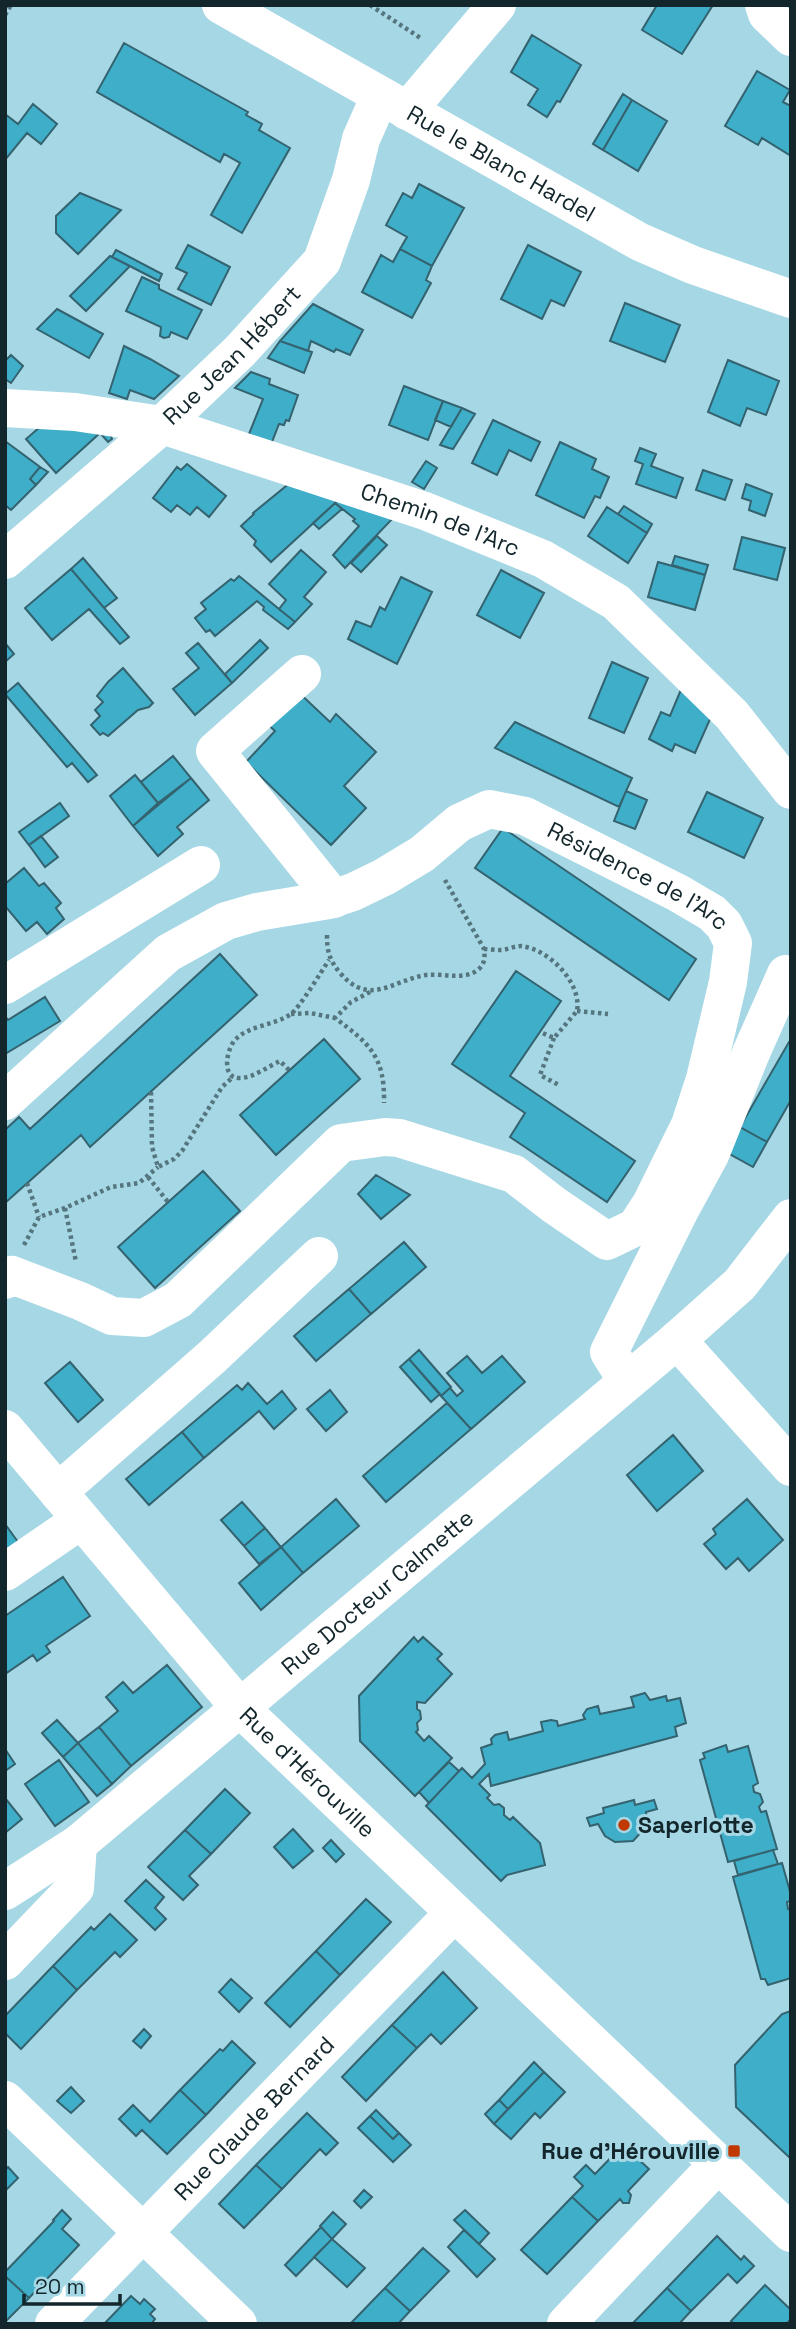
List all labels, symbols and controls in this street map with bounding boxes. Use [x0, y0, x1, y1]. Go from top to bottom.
street label: Rue le Blanc Hardel [402, 98, 601, 229]
street label: Rue Jean Hébert [157, 279, 307, 431]
street label: Chemin de l'Arc [357, 476, 525, 563]
street label: Résidence de l'Arc [542, 815, 736, 937]
street label: Rue Docteur Calmette [275, 1503, 480, 1682]
street label: Rue d'Hérouville [233, 1700, 382, 1844]
place label: Saperlotte [638, 1810, 754, 1840]
marker: Saperlotte [616, 1817, 632, 1833]
street label: Rue Claude Bernard [167, 2030, 341, 2207]
place label: Rue d'Hérouville [541, 2136, 720, 2166]
marker: Rue d'Hérouville [726, 2143, 742, 2159]
scale bar [24, 2262, 121, 2306]
text: 20 m [35, 2273, 85, 2300]

